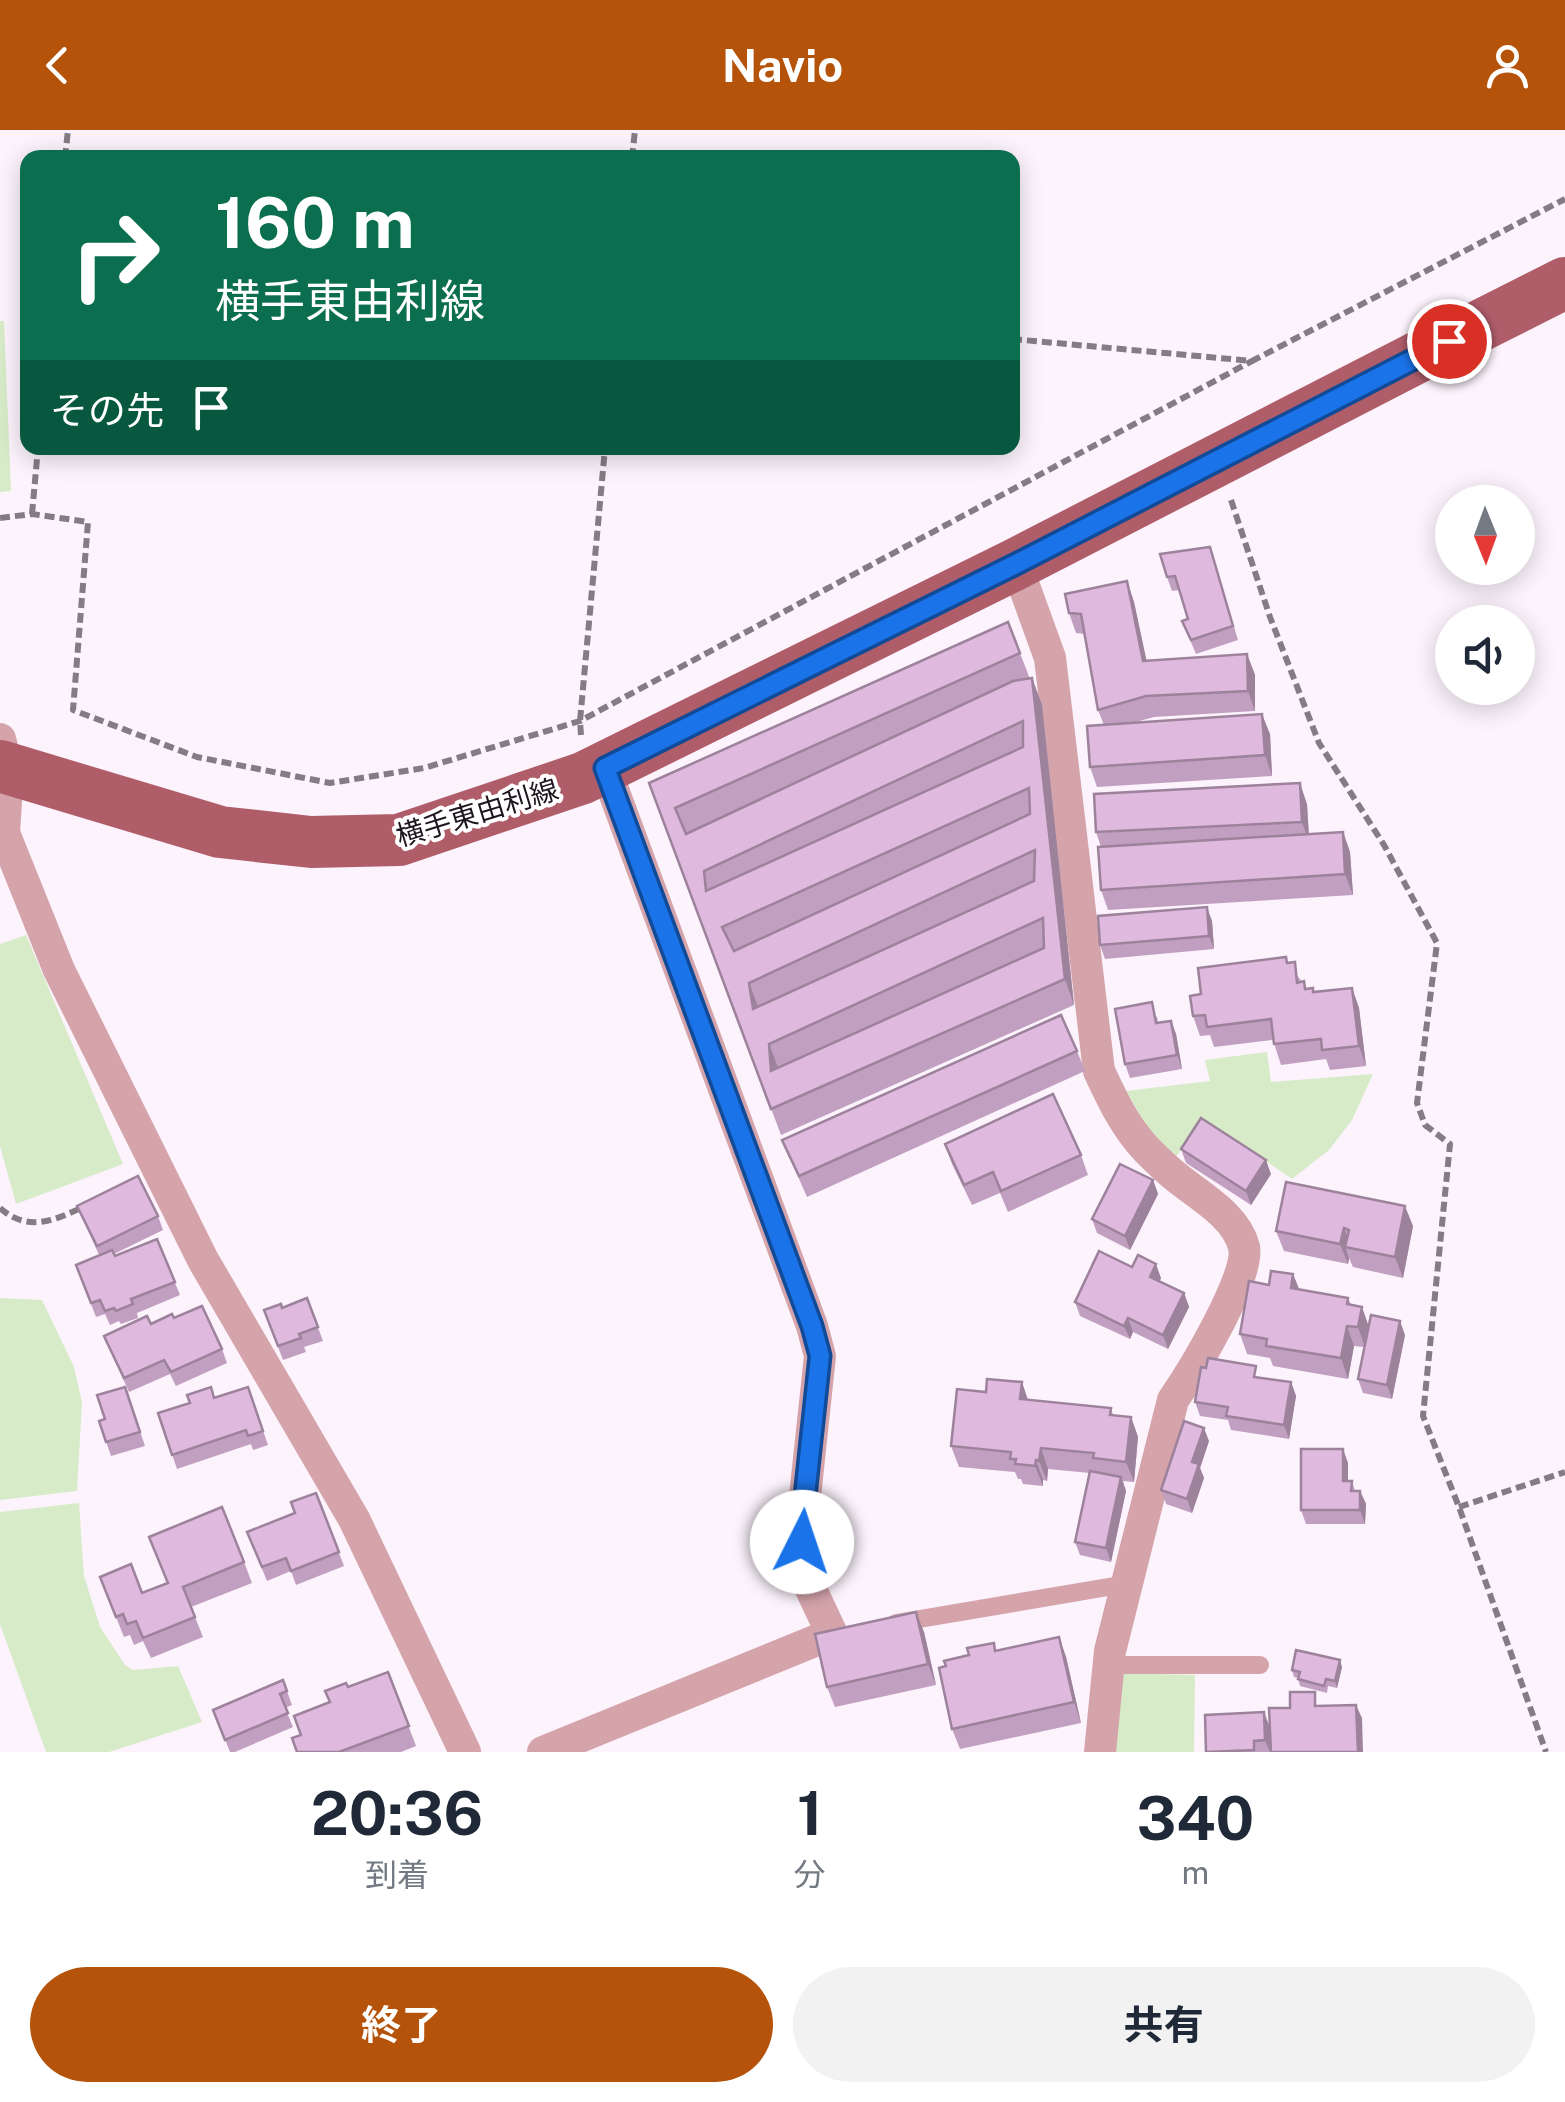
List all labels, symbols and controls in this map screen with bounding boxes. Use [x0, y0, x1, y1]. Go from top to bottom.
icon: back [30, 38, 85, 93]
icon: person [1480, 38, 1535, 93]
text: Navio [722, 39, 843, 92]
text: 160 m [215, 181, 415, 264]
icon: right [50, 190, 180, 320]
text: 横手東由利線 [215, 274, 485, 327]
pin [1407, 299, 1492, 384]
icon: arrive [1422, 314, 1477, 369]
icon: arrive [184, 380, 239, 435]
text: その先 [50, 388, 164, 433]
north arrow [1435, 485, 1535, 585]
map controls [1435, 485, 1535, 705]
button: sound [1435, 605, 1535, 705]
street label: 横手東由利線 [392, 772, 562, 852]
position arrow [750, 1490, 854, 1594]
text: 20:36 [311, 1778, 483, 1849]
text: 1 [797, 1778, 823, 1849]
text: 340 [1137, 1783, 1254, 1854]
text: m [1182, 1854, 1209, 1891]
text: 到着 [365, 1856, 429, 1893]
text: 分 [794, 1856, 826, 1893]
button: 終了 [30, 1967, 773, 2082]
button: 共有 [793, 1967, 1535, 2082]

